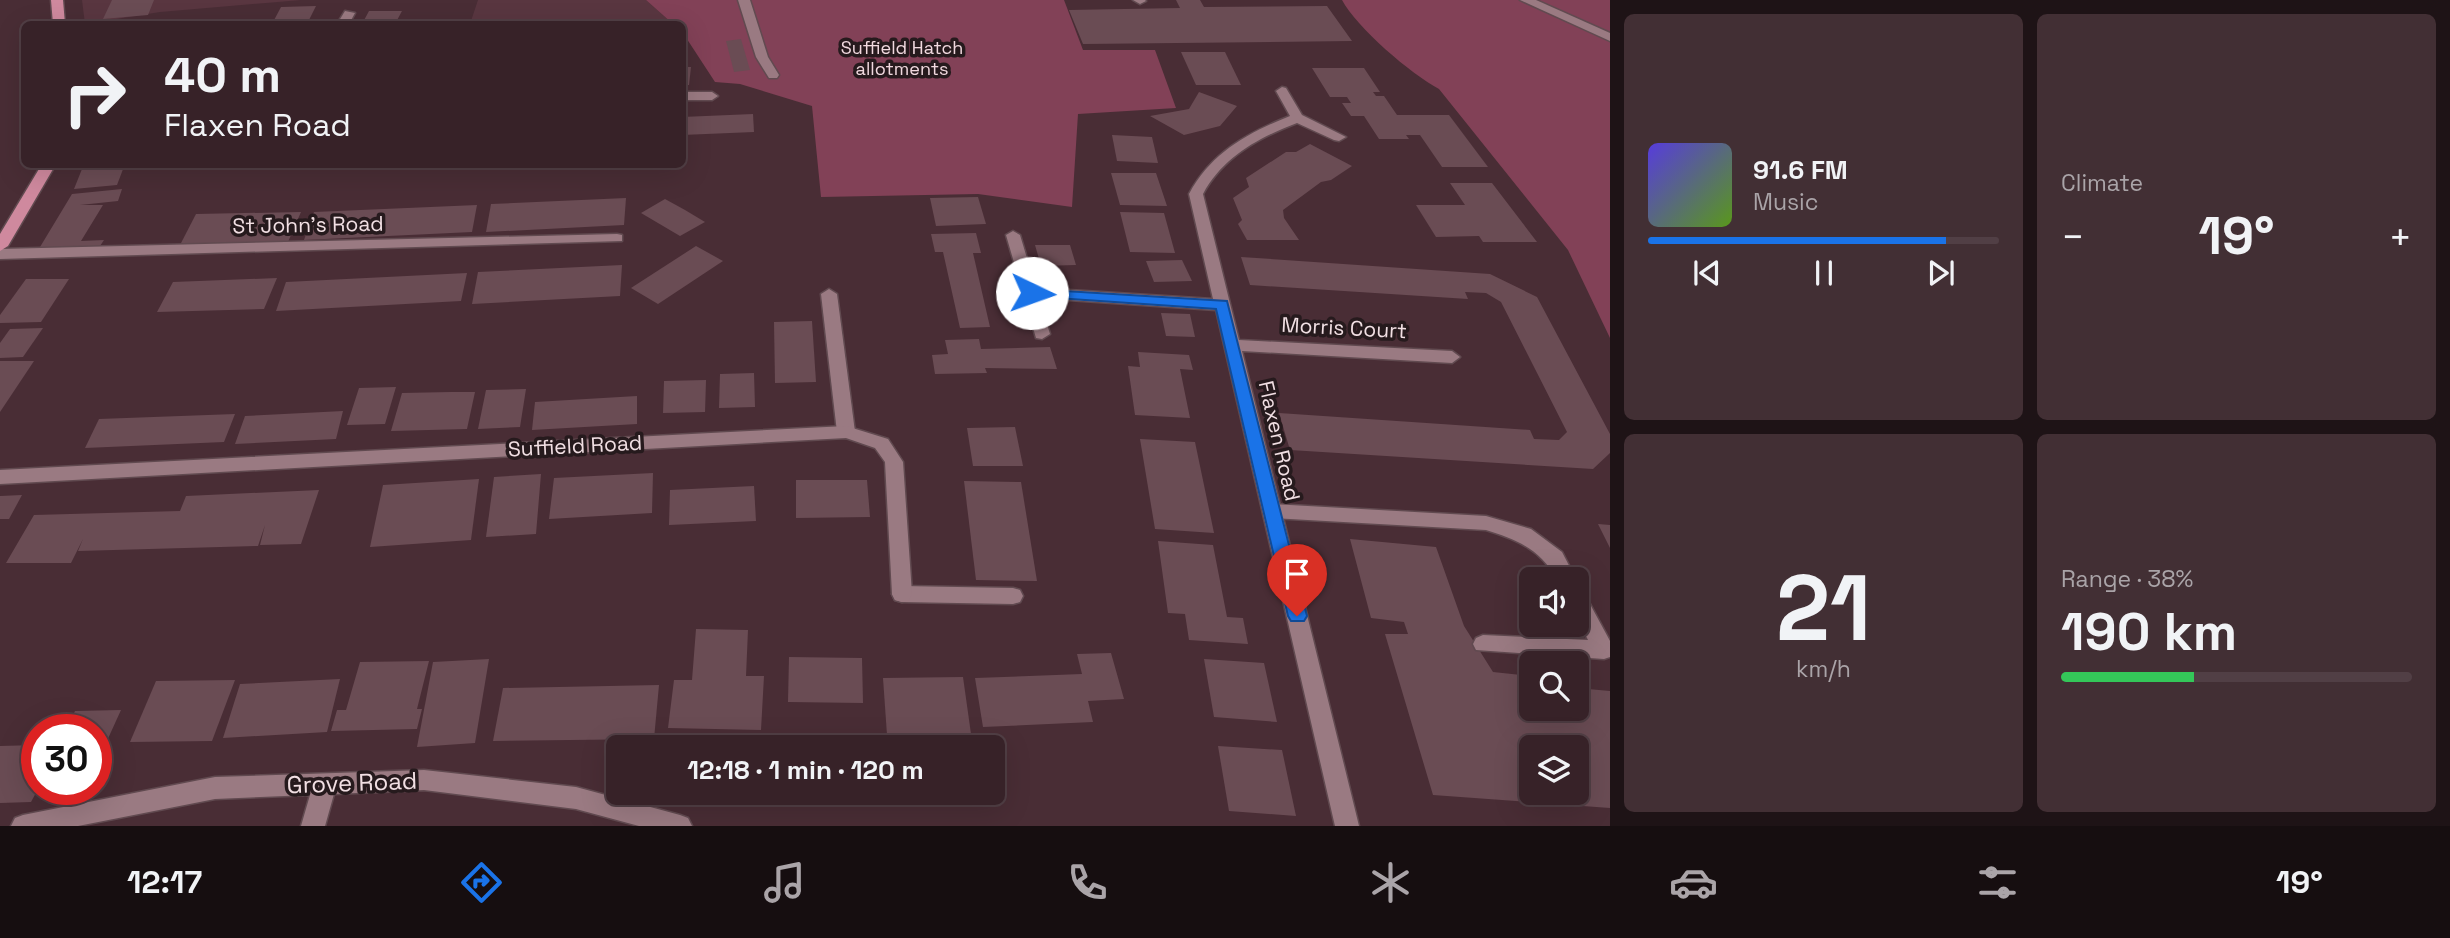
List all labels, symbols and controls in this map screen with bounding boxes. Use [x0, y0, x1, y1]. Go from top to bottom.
park label: Suffield Hatch allotments [841, 36, 963, 80]
text: 40 m [164, 44, 281, 106]
icon: right [49, 49, 140, 140]
text: Flaxen Road [164, 105, 351, 145]
text: 91.6 FM [1753, 153, 1848, 187]
text: Climate [2061, 168, 2143, 198]
text: Music [1753, 187, 1818, 217]
text: 19° [2198, 203, 2275, 269]
street label: St John's Road [232, 210, 384, 239]
text: − [2061, 213, 2085, 261]
text: + [2388, 213, 2412, 261]
icon: previous [1688, 254, 1726, 292]
icon: pause [1805, 254, 1843, 292]
icon: next [1922, 254, 1960, 292]
position arrow [995, 256, 1069, 330]
street label: Morris Court [1281, 311, 1407, 344]
street label: Flaxen Road [1253, 378, 1306, 504]
street label: Suffield Road [507, 429, 643, 463]
pin [1267, 544, 1327, 616]
text: 21 [1776, 550, 1871, 667]
icon: arrive [1278, 555, 1316, 593]
text: Range · 38% [2061, 564, 2193, 594]
map controls [1519, 567, 1589, 805]
button: sound [1519, 567, 1589, 637]
text: 190 km [2061, 599, 2237, 665]
button: search [1519, 651, 1589, 721]
text: km/h [1796, 654, 1851, 684]
speed limit sign: 30 [21, 714, 112, 805]
button: layers [1519, 735, 1589, 805]
text: 12:18 · 1 min · 120 m [687, 753, 924, 787]
street label: Grove Road [286, 765, 418, 800]
icon: directions [457, 858, 506, 907]
icon: music [760, 858, 809, 907]
icon: phone [1063, 858, 1112, 907]
icon: climate [1366, 858, 1415, 907]
icon: car [1669, 858, 1718, 907]
icon: filters [1973, 858, 2022, 907]
text: 12:17 [127, 862, 202, 902]
text: 19° [2276, 862, 2323, 902]

